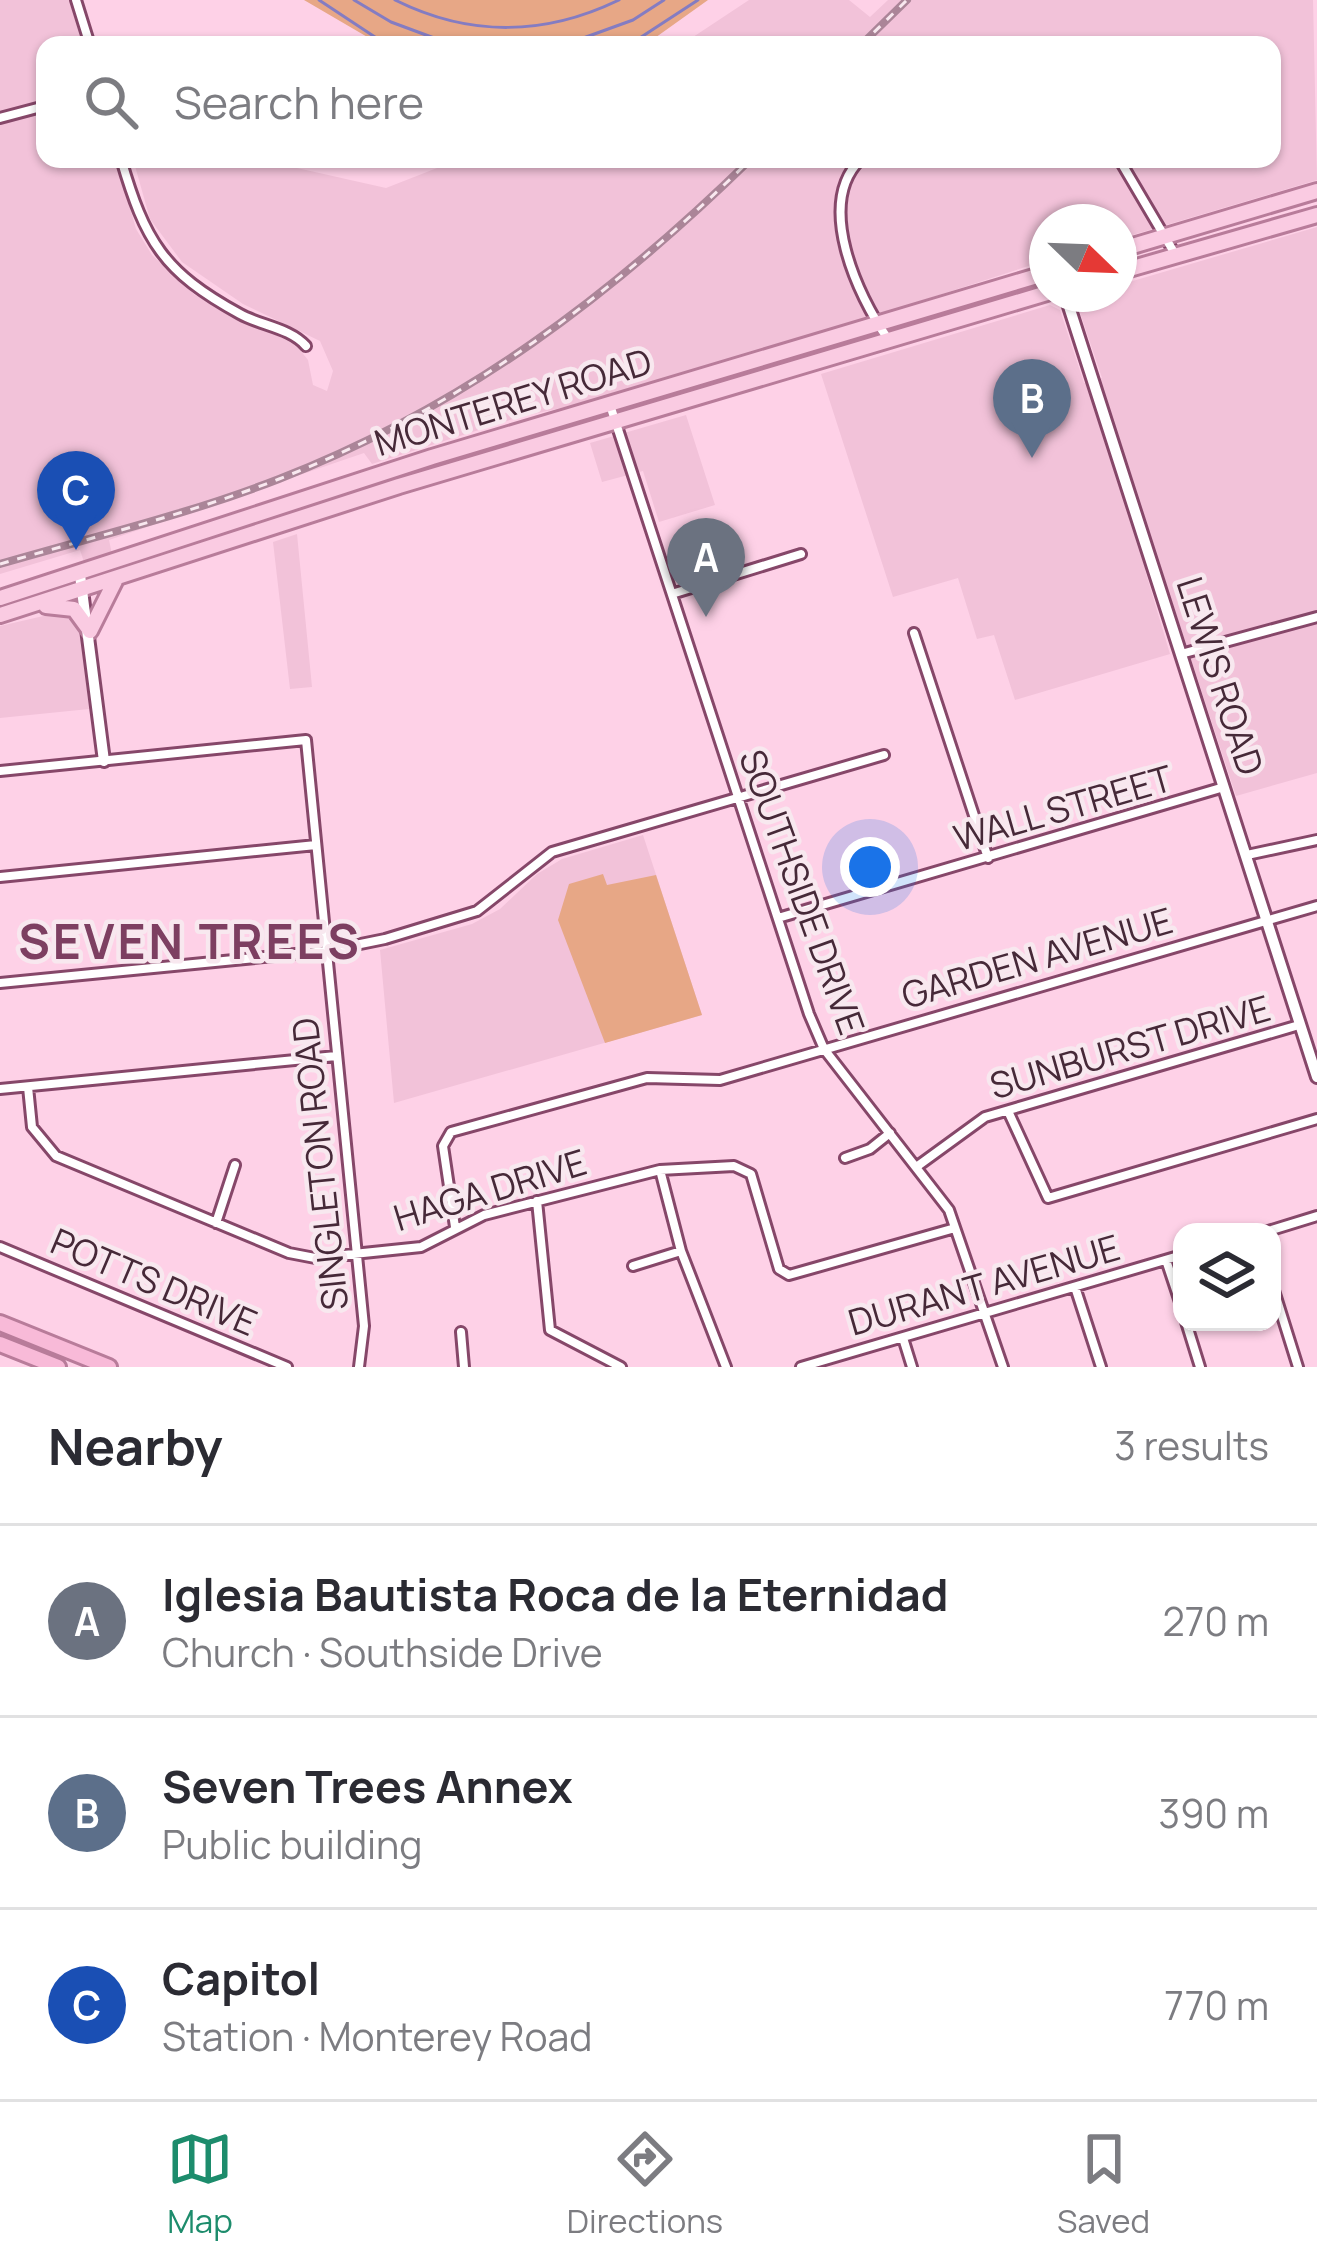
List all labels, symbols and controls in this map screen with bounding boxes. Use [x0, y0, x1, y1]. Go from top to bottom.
search box [36, 36, 1281, 168]
icon: search [78, 69, 144, 135]
text: Search here [174, 71, 424, 133]
north arrow [1029, 204, 1137, 312]
street label: MONTEREY ROAD [368, 336, 657, 467]
pin: B [993, 359, 1071, 458]
pin: C [37, 451, 115, 550]
pin: A [667, 518, 745, 617]
street label: LEWIS ROAD [1165, 571, 1276, 781]
street label: SOUTHSIDE DRIVE [728, 743, 877, 1041]
street label: WALL STREET [948, 753, 1178, 862]
your location [840, 837, 900, 897]
street label: GARDEN AVENUE [896, 895, 1178, 1020]
district label: SEVEN TREES [18, 908, 362, 973]
street label: SUNBURST DRIVE [984, 983, 1276, 1110]
street label: SINGLETON ROAD [280, 1015, 359, 1313]
street label: HAGA DRIVE [388, 1137, 592, 1242]
street label: POTTS DRIVE [44, 1216, 265, 1347]
street label: DURANT AVENUE [842, 1222, 1125, 1347]
map controls [1173, 1223, 1281, 1331]
button: layers [1173, 1223, 1281, 1331]
text: Nearby [48, 1411, 223, 1480]
text: 3 results [1114, 1418, 1269, 1472]
text: Iglesia Bautista Roca de la Eternidad [162, 1563, 949, 1625]
text: A [74, 1594, 100, 1648]
text: 270 m [1163, 1594, 1269, 1648]
text: Church · Southside Drive [162, 1625, 603, 1679]
text: Seven Trees Annex [162, 1755, 573, 1817]
text: B [75, 1786, 99, 1840]
text: 390 m [1159, 1786, 1269, 1840]
text: Public building [162, 1817, 422, 1871]
text: Capitol [162, 1947, 320, 2009]
text: C [73, 1978, 101, 2032]
text: 770 m [1164, 1978, 1269, 2032]
text: Station · Monterey Road [162, 2009, 592, 2063]
tab: Map [167, 2126, 233, 2243]
tab: Directions [567, 2126, 723, 2243]
tab: Saved [1057, 2126, 1150, 2243]

